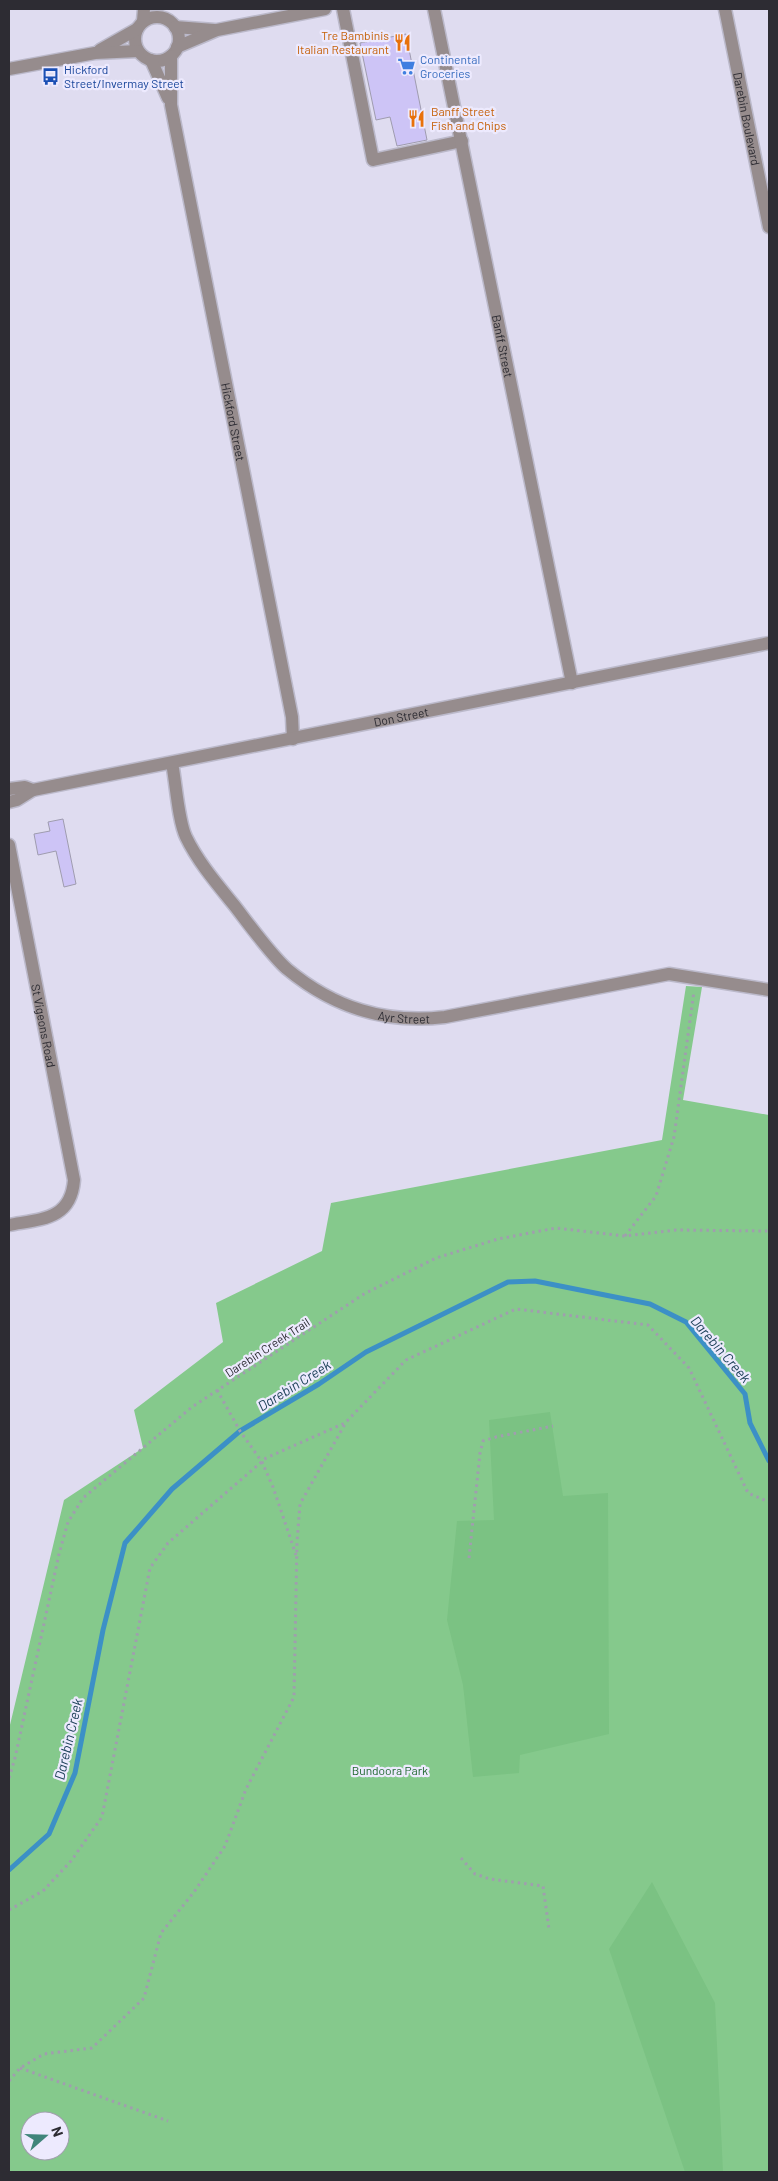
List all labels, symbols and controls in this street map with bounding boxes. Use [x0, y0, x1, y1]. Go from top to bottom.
place label: Tre Bambinis Italian Restaurant [297, 28, 389, 56]
restaurant icon: Tre Bambinis Italian Restaurant [393, 32, 413, 52]
place label: Continental Groceries [420, 52, 480, 80]
supermarket icon: Continental Groceries [396, 56, 416, 76]
place label: Hickford Street/Invermay Street [64, 62, 184, 90]
bus stop icon: Hickford Street/Invermay Street [40, 66, 60, 86]
street label: Darebin Boulevard [731, 71, 763, 167]
place label: Banff Street Fish and Chips [431, 104, 506, 132]
restaurant icon: Banff Street Fish and Chips [407, 108, 427, 128]
street label: Banff Street [490, 313, 516, 379]
street label: Hickford Street [219, 381, 248, 462]
street label: Don Street [372, 704, 430, 729]
street label: St Vigeons Road [29, 983, 59, 1068]
street label: Ayr Street [377, 1008, 430, 1026]
water label: Darebin Creek [687, 1312, 755, 1386]
street label: Darebin Creek Trail [222, 1314, 312, 1380]
water label: Darebin Creek [254, 1356, 334, 1414]
water label: Darebin Creek [50, 1696, 86, 1781]
park label: Bundoora Park [352, 1763, 428, 1777]
north arrow [20, 2111, 70, 2161]
text: N [48, 2124, 67, 2139]

